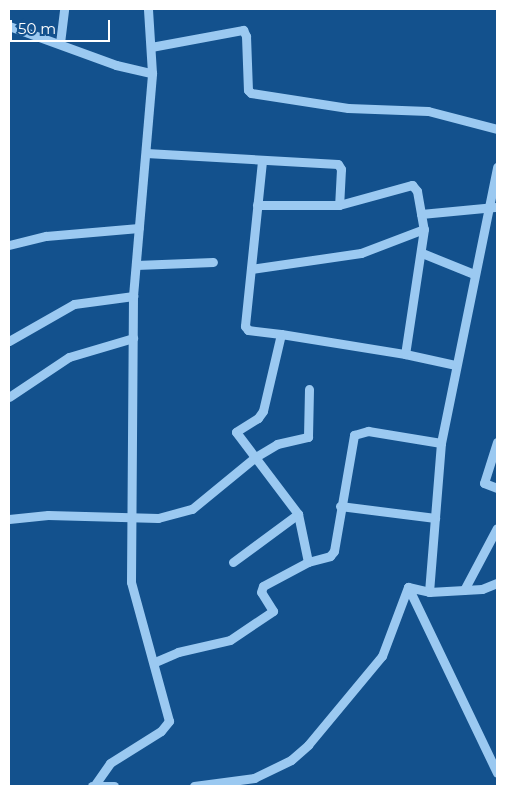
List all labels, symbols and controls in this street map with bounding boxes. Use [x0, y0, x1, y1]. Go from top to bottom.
scale bar [12, 10, 112, 42]
text: 50 m [18, 19, 56, 38]

